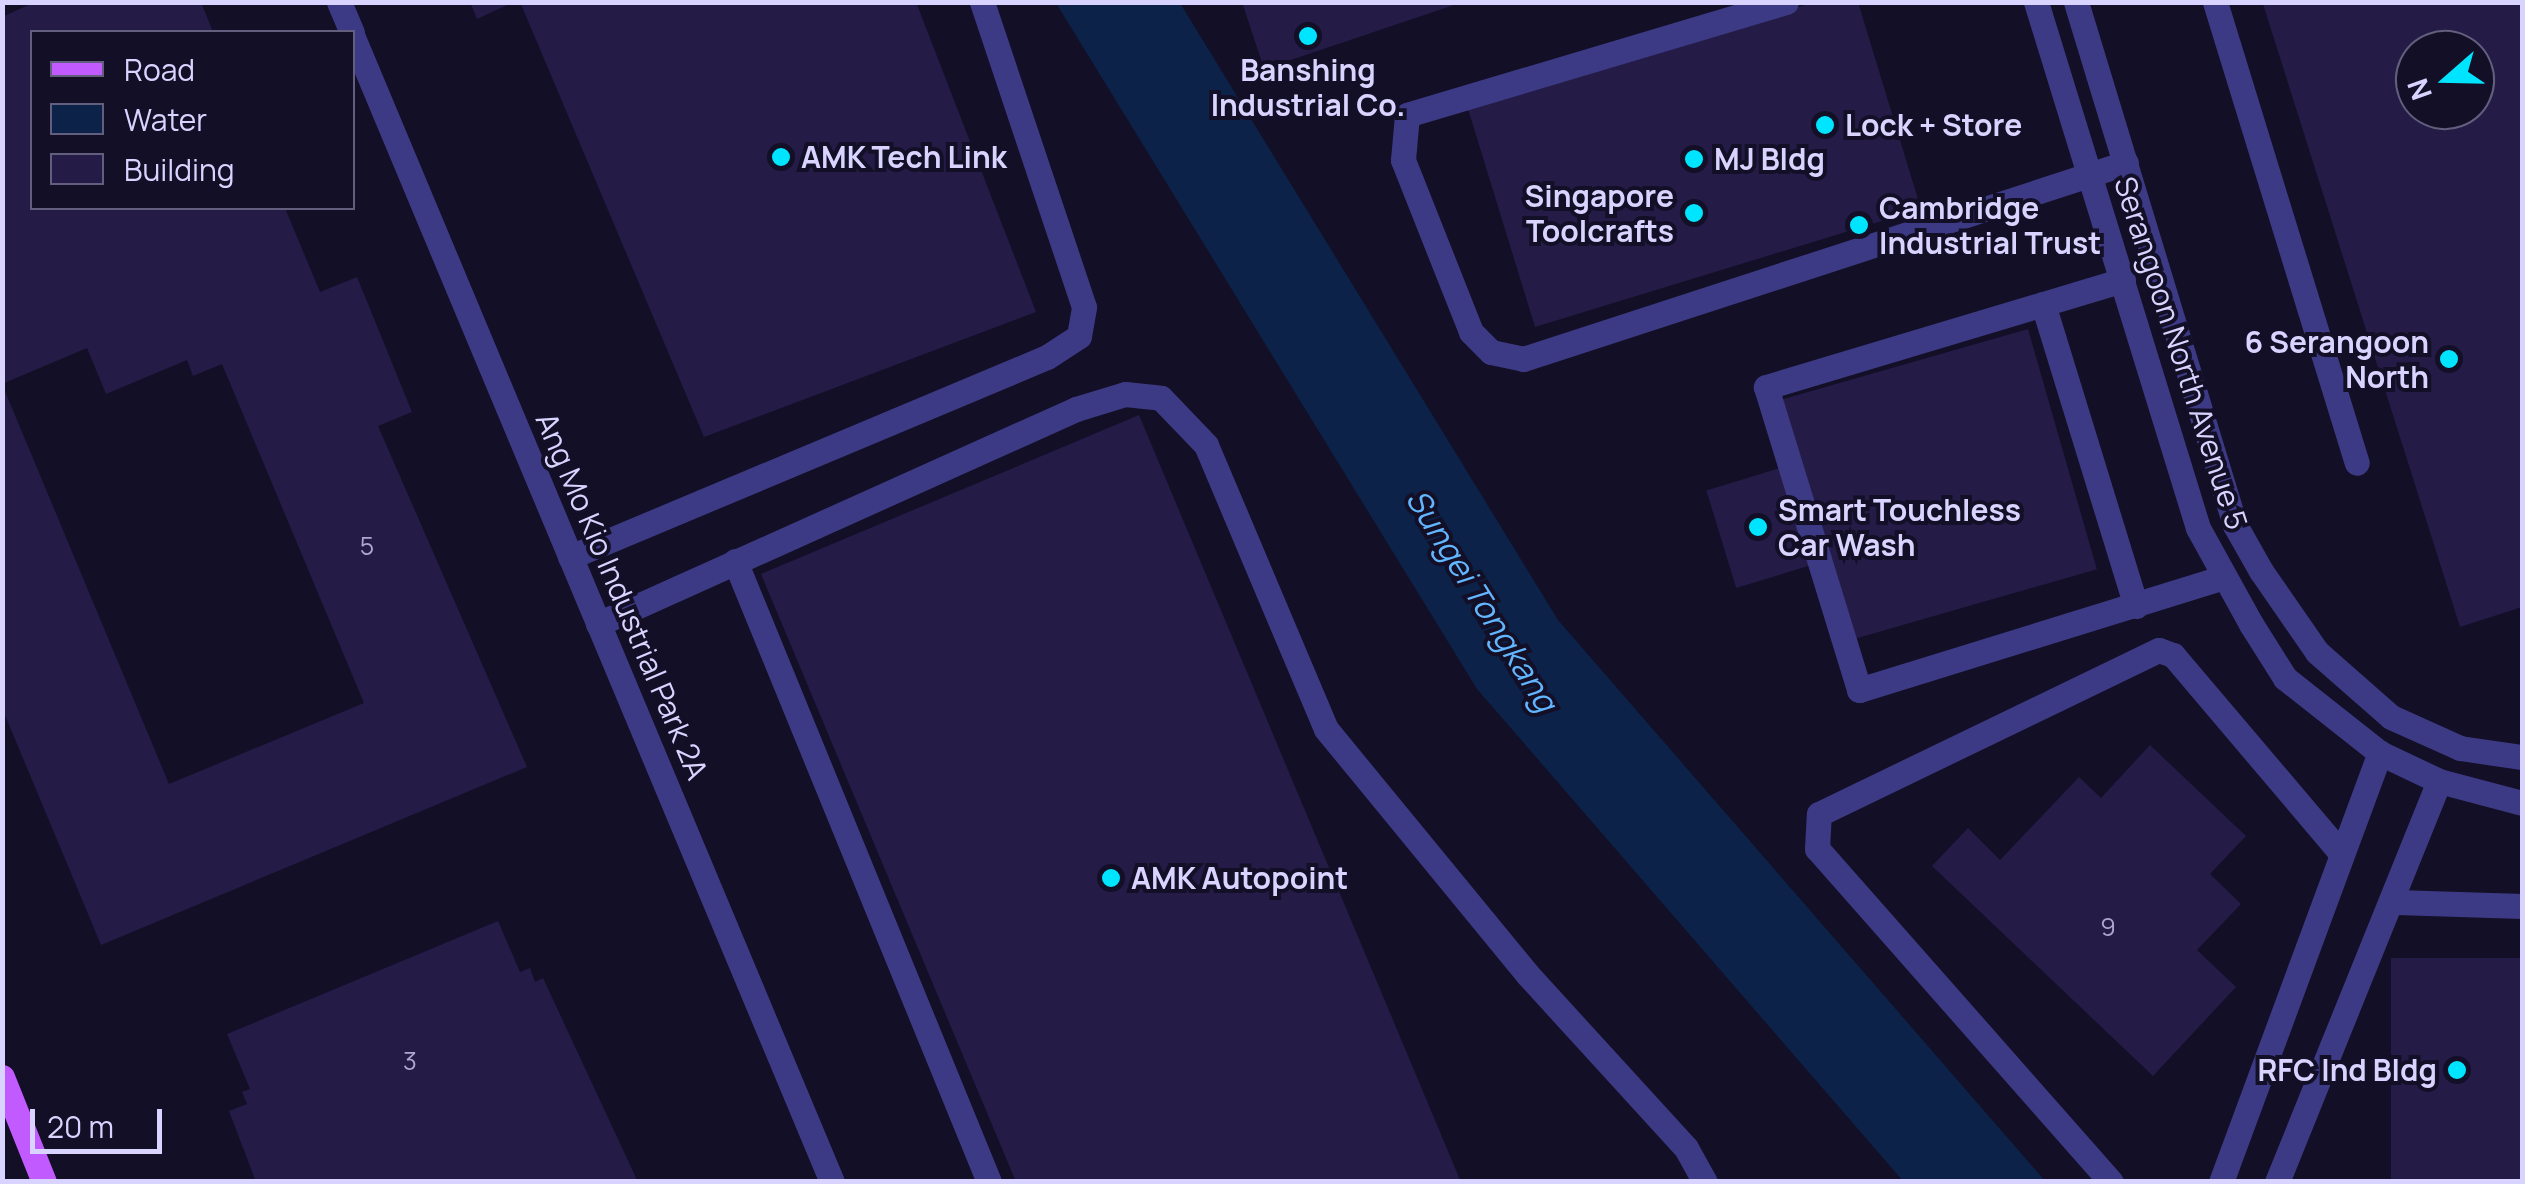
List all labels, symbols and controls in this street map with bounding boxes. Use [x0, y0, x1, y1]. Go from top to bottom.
marker: Banshing Industrial Co. [1297, 25, 1319, 47]
legend [30, 30, 355, 210]
north arrow [2395, 30, 2495, 130]
text: Road [124, 49, 195, 90]
place label: Banshing Industrial Co. [1211, 52, 1405, 122]
text: N [2397, 74, 2440, 106]
text: Water [124, 99, 207, 140]
place label: Lock + Store [1845, 107, 2022, 143]
marker: Lock + Store [1814, 114, 1836, 136]
place label: AMK Tech Link [801, 139, 1007, 175]
place label: MJ Bldg [1714, 141, 1825, 177]
marker: AMK Tech Link [770, 146, 792, 168]
marker: MJ Bldg [1683, 148, 1705, 170]
text: Building [124, 149, 235, 190]
street label: Serangoon North Avenue 5 [2107, 172, 2255, 534]
place label: Singapore Toolcrafts [1525, 178, 1674, 248]
place label: Cambridge Industrial Trust [1879, 190, 2101, 260]
marker: Singapore Toolcrafts [1683, 202, 1705, 224]
marker: Cambridge Industrial Trust [1848, 214, 1870, 236]
place label: 6 Serangoon North [2245, 324, 2429, 394]
marker: 6 Serangoon North [2438, 348, 2460, 370]
street label: Ang Mo Kio Industrial Park 2A [528, 407, 716, 785]
water label: Sungei Tongkang [1398, 482, 1566, 718]
place label: Smart Touchless Car Wash [1778, 492, 2021, 562]
marker: Smart Touchless Car Wash [1747, 516, 1769, 538]
house number: 5 [360, 531, 374, 561]
place label: AMK Autopoint [1131, 860, 1349, 896]
marker: AMK Autopoint [1100, 867, 1122, 889]
house number: 9 [2100, 912, 2116, 942]
house number: 3 [403, 1046, 417, 1076]
place label: RFC Ind Bldg [2258, 1052, 2437, 1088]
marker: RFC Ind Bldg [2446, 1059, 2468, 1081]
scale bar [35, 1089, 168, 1151]
text: 20 m [47, 1106, 114, 1147]

